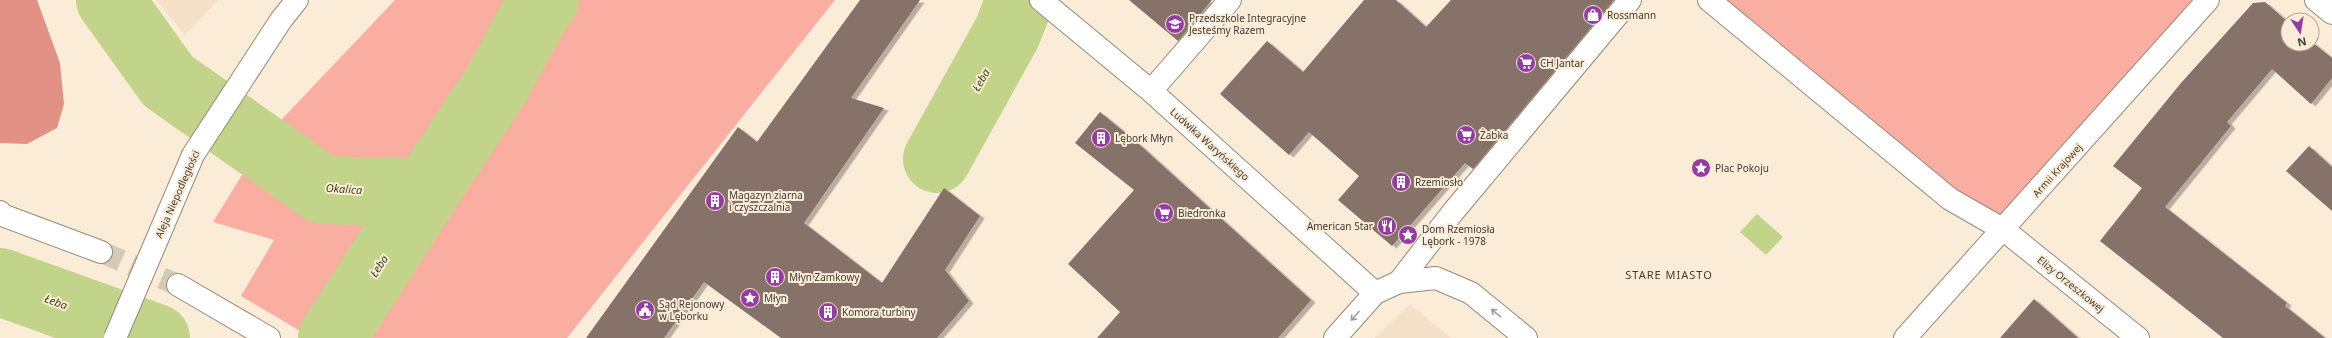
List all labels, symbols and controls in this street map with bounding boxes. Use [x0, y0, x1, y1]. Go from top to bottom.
shop icon: Rossmann [1582, 4, 1604, 26]
place label: Rossmann [1607, 8, 1656, 22]
place label: Przedszkole Integracyjne Jesteśmy Razem [1188, 11, 1307, 37]
north arrow [2280, 12, 2320, 52]
school or university icon: Przedszkole Integracyjne Jesteśmy Razem [1164, 13, 1186, 35]
text: N [2296, 34, 2308, 51]
supermarket icon: CH Jantar [1515, 52, 1537, 74]
place label: CH Jantar [1540, 56, 1584, 70]
water label: Łeba [968, 65, 993, 94]
street label: Ludwika Waryńskiego [1167, 105, 1253, 183]
supermarket icon: Żabka [1455, 124, 1477, 146]
building icon: Lębork Młyn [1090, 127, 1112, 149]
place label: Żabka [1480, 128, 1508, 142]
place label: Lębork Młyn [1115, 131, 1173, 145]
street label: Armii Krajowej [2029, 140, 2085, 200]
street label: Aleja Niepodległości [151, 148, 203, 240]
place icon: Plac Pokoju [1690, 157, 1712, 179]
place label: Plac Pokoju [1715, 161, 1769, 175]
building icon: Rzemiosło [1390, 171, 1412, 193]
place label: Rzemiosło [1415, 175, 1463, 189]
water label: Okalica [325, 180, 364, 197]
place label: Magazyn ziarna i czyszczalnia [729, 188, 803, 214]
building icon: Magazyn ziarna i czyszczalnia [704, 190, 726, 212]
supermarket icon: Biedronka [1153, 202, 1175, 224]
place label: Biedronka [1178, 206, 1226, 220]
restaurant icon: American Star [1376, 215, 1398, 237]
place label: American Star [1307, 219, 1373, 233]
place label: Dom Rzemiosła Lębork - 1978 [1422, 222, 1495, 248]
place icon: Dom Rzemiosła Lębork - 1978 [1397, 224, 1419, 246]
water label: Łeba [366, 251, 392, 280]
street label: Elizy Orzeszkowej [2035, 253, 2107, 315]
building icon: Młyn Zamkowy [764, 266, 786, 288]
district label: STARE MIASTO [1625, 267, 1713, 282]
place label: Młyn Zamkowy [789, 270, 860, 284]
place icon: Młyn [739, 287, 761, 309]
water label: Łeba [43, 290, 70, 313]
place label: Młyn [764, 291, 787, 305]
place label: Sąd Rejonowy w Lęborku [659, 297, 725, 323]
public building icon: Sąd Rejonowy w Lęborku [634, 299, 656, 321]
building icon: Komora turbiny [817, 301, 839, 323]
place label: Komora turbiny [842, 305, 917, 319]
one-way arrow [1490, 309, 1501, 318]
one-way arrow [1351, 310, 1360, 321]

